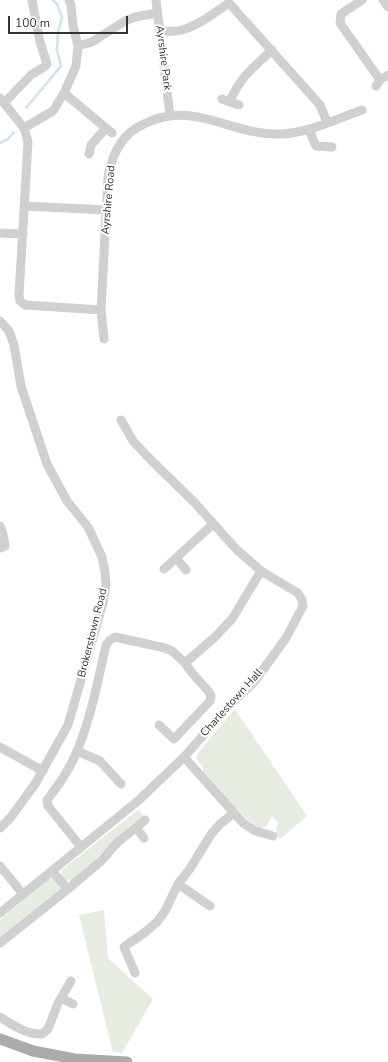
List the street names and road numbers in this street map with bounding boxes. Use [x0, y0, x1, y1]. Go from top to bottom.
street label: Ayrshire Park [152, 25, 174, 91]
street label: Ayrshire Road [99, 165, 119, 235]
street label: Brokerstown Road [76, 587, 110, 679]
street label: Charlestown Hall [198, 666, 266, 740]

